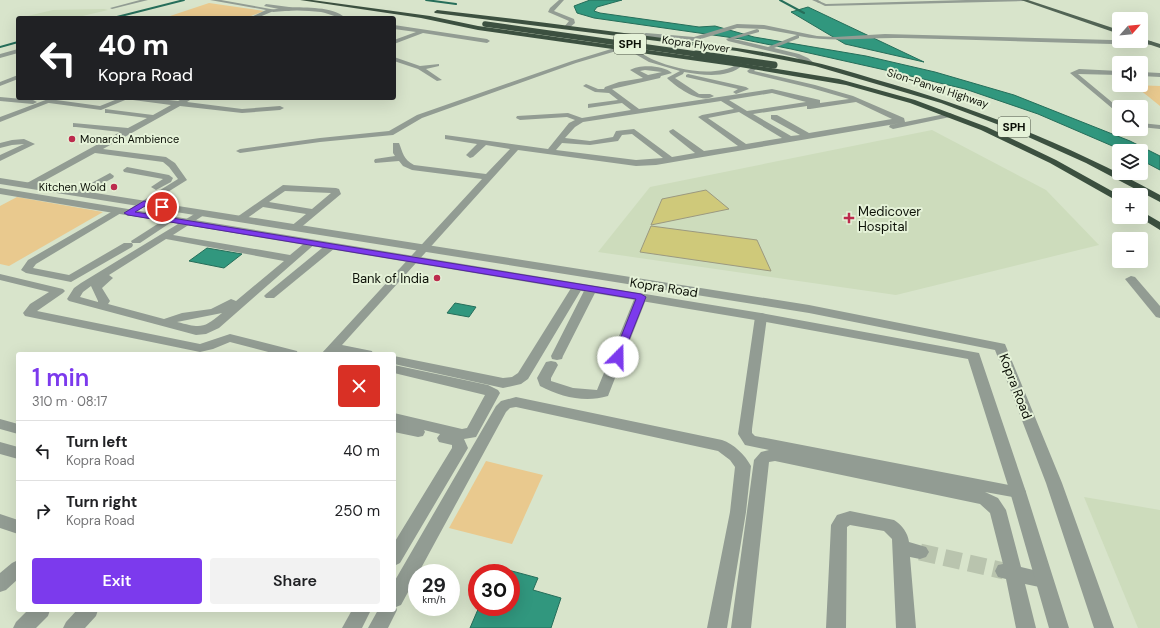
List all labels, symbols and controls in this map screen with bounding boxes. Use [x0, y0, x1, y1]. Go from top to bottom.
north arrow [1112, 12, 1148, 48]
map controls [1112, 12, 1148, 268]
text: 40 m [98, 27, 169, 64]
icon: left [32, 32, 84, 84]
street label: Kopra Flyover [661, 32, 731, 56]
road number: SPH [614, 34, 646, 54]
button: sound [1112, 56, 1148, 92]
text: Kopra Road [98, 63, 193, 87]
street label: Sion-Panvel Highway [885, 65, 991, 111]
button: search [1112, 100, 1148, 136]
road number: SPH [998, 117, 1030, 137]
place label: Monarch Ambience [80, 132, 179, 146]
marker: Monarch Ambience [67, 134, 77, 144]
button: layers [1112, 144, 1148, 180]
place label: Kitchen Wold [39, 180, 106, 194]
marker: Kitchen Wold [109, 182, 119, 192]
button: + [1112, 188, 1148, 224]
pin [145, 190, 179, 224]
icon: arrive [151, 196, 173, 218]
place label: Medicover Hospital [858, 203, 921, 235]
marker: Medicover Hospital [843, 212, 855, 224]
button: − [1112, 232, 1148, 268]
place label: Bank of India [352, 270, 429, 287]
marker: Bank of India [432, 273, 442, 283]
street label: Kopra Road [629, 274, 699, 301]
position arrow [597, 336, 639, 378]
street label: Kopra Road [995, 351, 1036, 421]
text: 1 min [32, 362, 89, 393]
button: close [338, 365, 380, 407]
text: 310 m · 08:17 [32, 393, 107, 410]
text: Turn left [66, 432, 127, 452]
icon: left [32, 440, 54, 462]
text: 40 m [343, 441, 380, 461]
text: Kopra Road [66, 452, 135, 469]
text: Turn right [66, 492, 137, 512]
icon: right [32, 500, 54, 522]
text: 250 m [335, 501, 380, 521]
text: Kopra Road [66, 512, 135, 529]
button: Exit [32, 558, 202, 604]
button: Share [210, 558, 380, 604]
speed limit sign: 30 [468, 564, 520, 616]
text: 29 [422, 572, 446, 598]
text: km/h [422, 593, 446, 606]

